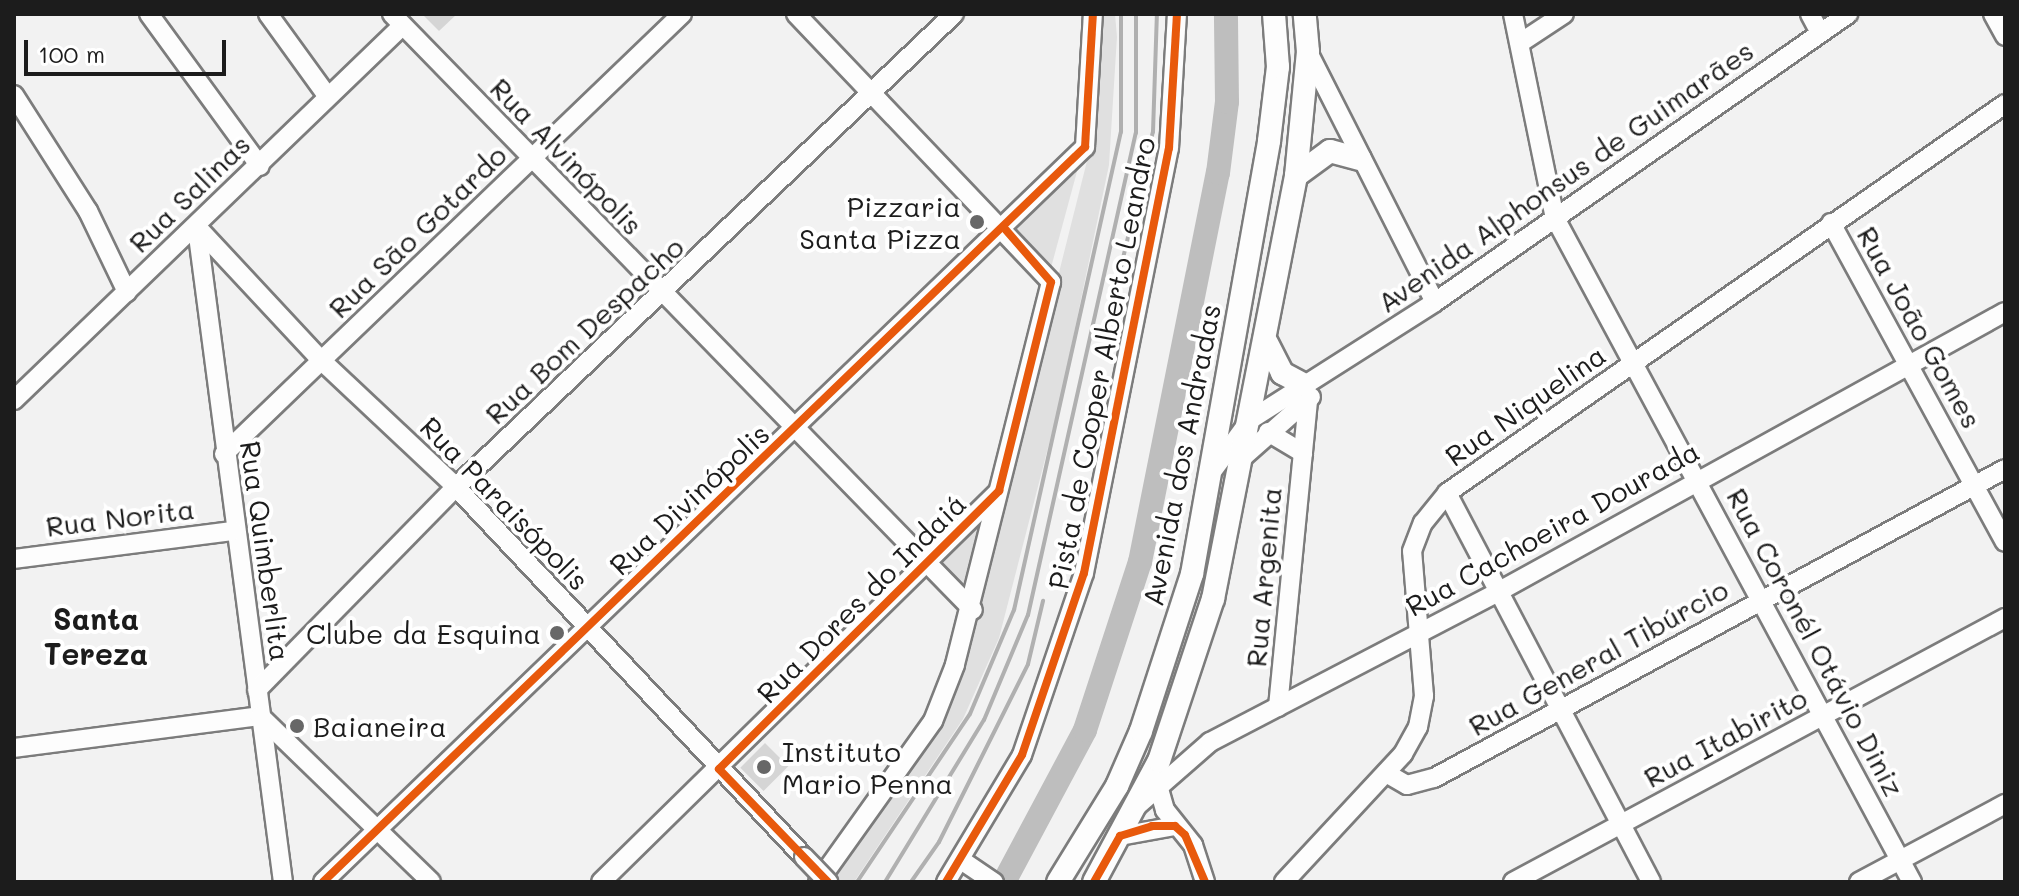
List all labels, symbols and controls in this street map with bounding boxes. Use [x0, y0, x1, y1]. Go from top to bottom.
scale bar [28, 24, 230, 74]
street label: Avenida Alphonsus de Guimarães [1371, 33, 1759, 319]
text: 100 m [38, 38, 105, 69]
street label: Rua Alvinópolis [484, 71, 650, 241]
street label: Rua Salinas [122, 127, 256, 259]
street label: Pista de Cooper Alberto Leandro [1041, 134, 1161, 592]
street label: Rua São Gotardo [321, 138, 513, 324]
place label: Pizzaria Santa Pizza [799, 189, 961, 255]
marker: Pizzaria Santa Pizza [968, 213, 986, 231]
street label: Rua João Gomes [1851, 220, 1989, 434]
street label: Rua Bom Despacho [478, 229, 690, 431]
street label: Avenida dos Andradas [1135, 301, 1227, 609]
street label: Rua Niquelina [1438, 337, 1612, 473]
street label: Rua Paraisópolis [414, 409, 596, 597]
street label: Rua Divinópolis [602, 416, 776, 582]
street label: Rua Cachoeira Dourada [1399, 433, 1705, 623]
street label: Rua Quimberlita [234, 439, 298, 663]
street label: Rua Coronél Otávio Diniz [1720, 482, 1912, 802]
street label: Rua Argenita [1238, 486, 1288, 668]
street label: Rua Dores do Indaiá [750, 487, 972, 709]
street label: Rua Norita [44, 491, 196, 543]
street label: Rua General Tibúrcio [1463, 572, 1733, 742]
district label: Santa Tereza [44, 600, 148, 670]
place label: Clube da Esquina [306, 616, 541, 650]
marker: Clube da Esquina [548, 624, 566, 642]
street label: Rua Itabirito [1638, 680, 1812, 794]
place label: Baianeira [313, 709, 447, 743]
marker: Baianeira [288, 717, 306, 735]
place label: Instituto Mario Penna [782, 734, 953, 800]
marker: Instituto Mario Penna [753, 756, 775, 778]

